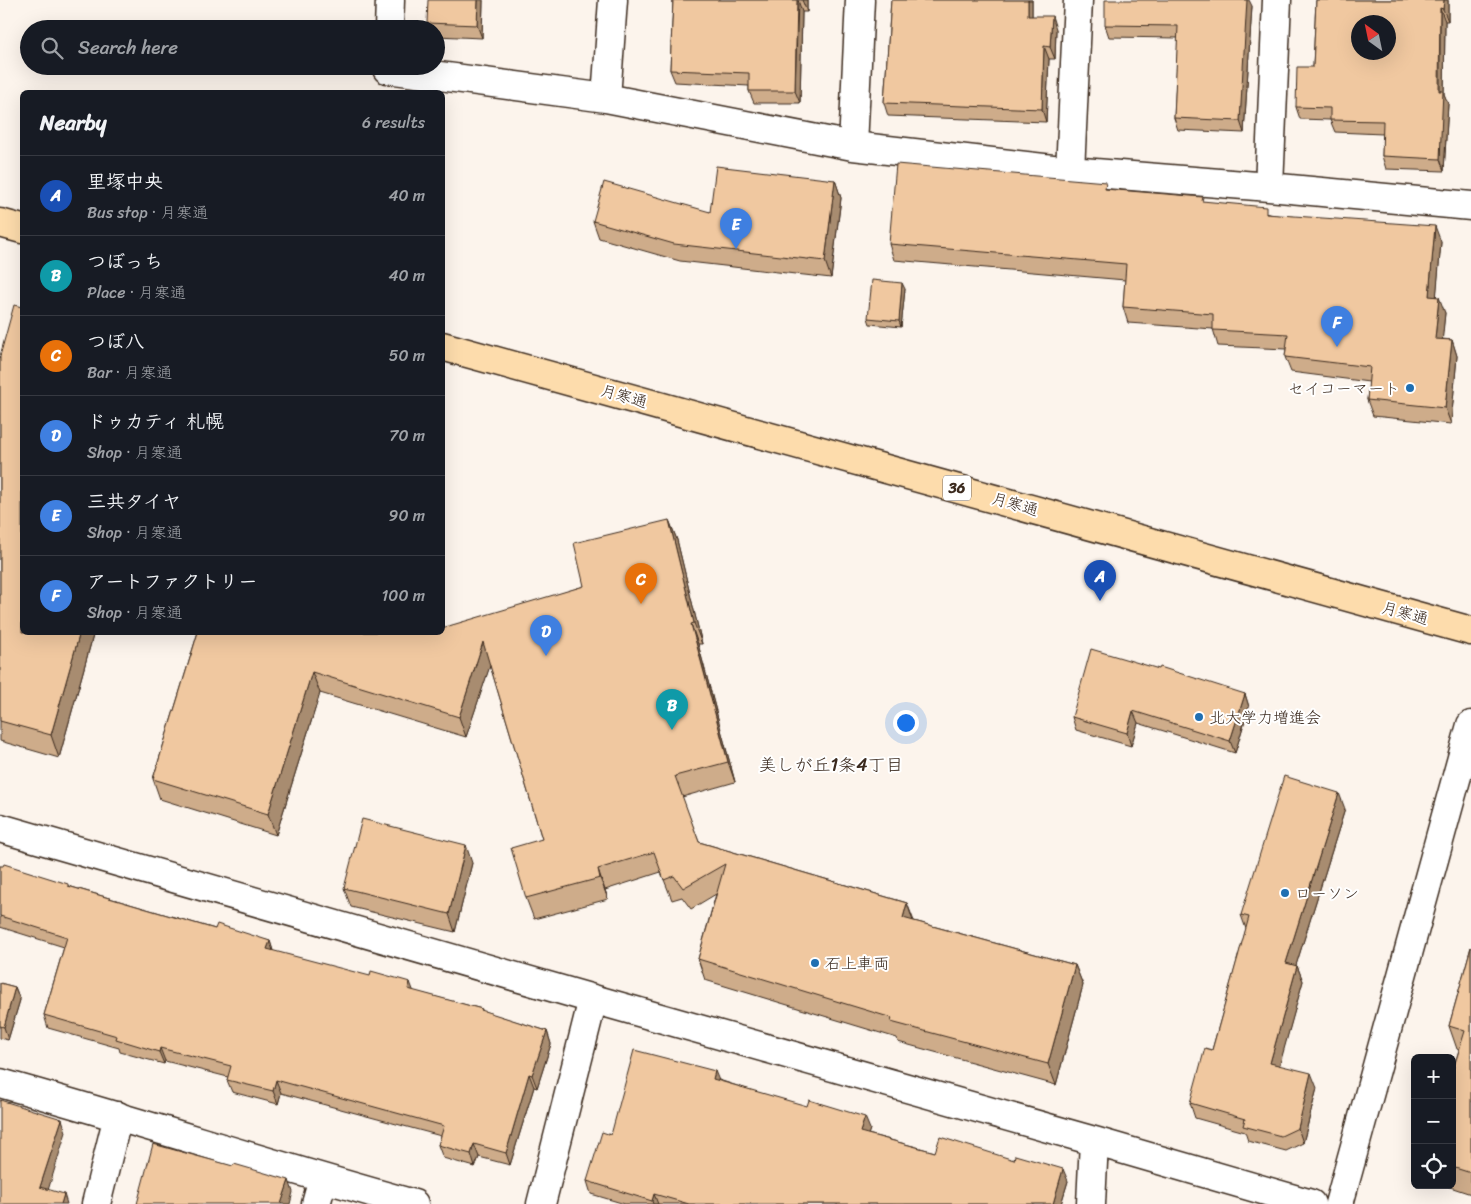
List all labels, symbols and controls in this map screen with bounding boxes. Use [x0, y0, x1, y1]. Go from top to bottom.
north arrow [1351, 15, 1396, 60]
search box [20, 20, 445, 75]
text: Search here [78, 31, 178, 64]
icon: search [38, 34, 66, 62]
text: Nearby [40, 104, 106, 142]
text: 6 results [362, 108, 425, 137]
text: 里塚中央 [87, 165, 163, 198]
text: A [51, 181, 61, 210]
text: 40 m [388, 181, 425, 210]
text: Bus stop · 月寒通 [87, 198, 208, 227]
pin: E [720, 208, 752, 249]
text: つぼっち [87, 245, 163, 278]
text: B [51, 261, 61, 290]
text: 40 m [388, 261, 425, 290]
text: Place · 月寒通 [87, 278, 186, 307]
pin: F [1321, 306, 1353, 347]
text: つぼ八 [87, 325, 144, 358]
text: C [51, 341, 61, 370]
text: 50 m [389, 341, 425, 370]
text: Bar · 月寒通 [87, 358, 172, 387]
place label: セイコーマート [1288, 374, 1400, 403]
street label: 月寒通 [597, 375, 651, 417]
marker: セイコーマート [1404, 382, 1416, 394]
text: ドゥカティ 札幌 [87, 405, 224, 438]
text: D [51, 421, 61, 450]
text: 70 m [389, 421, 425, 450]
text: Shop · 月寒通 [87, 438, 183, 467]
road number: 36 [943, 476, 971, 500]
street label: 月寒通 [988, 483, 1042, 525]
text: 三共タイヤ [87, 485, 181, 518]
text: E [52, 501, 60, 530]
text: 90 m [389, 501, 425, 530]
text: Shop · 月寒通 [87, 518, 183, 547]
pin: A [1084, 560, 1116, 601]
pin: C [625, 563, 657, 604]
text: アートファクトリー [87, 565, 257, 598]
text: F [52, 581, 60, 610]
text: 100 m [381, 581, 425, 610]
street label: 月寒通 [1378, 593, 1432, 633]
text: Shop · 月寒通 [87, 598, 183, 627]
pin: D [530, 615, 562, 656]
pin: B [656, 689, 688, 730]
place label: 北大学力増進会 [1209, 703, 1321, 732]
your location [893, 710, 919, 736]
marker: 北大学力増進会 [1193, 711, 1205, 723]
district label: 美しが丘1条4丁目 [759, 749, 903, 781]
place label: ローソン [1295, 879, 1359, 908]
marker: ローソン [1279, 887, 1291, 899]
place label: 石上車両 [825, 949, 889, 978]
marker: 石上車両 [809, 957, 821, 969]
map controls [1411, 1054, 1456, 1189]
button: + [1411, 1054, 1456, 1099]
button: − [1411, 1099, 1456, 1144]
button: locate [1411, 1144, 1456, 1189]

